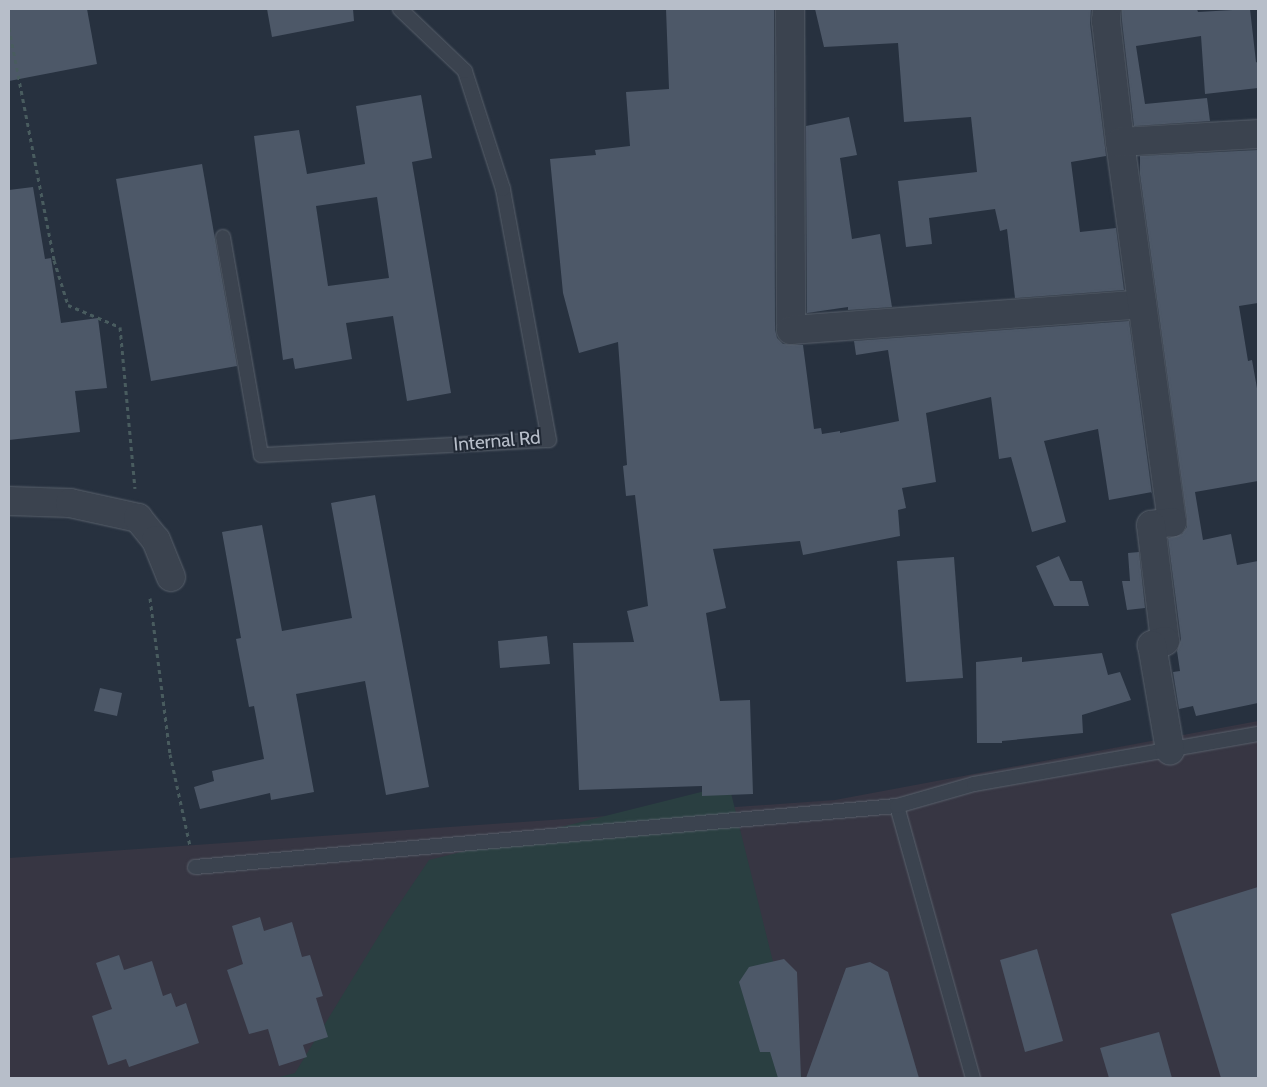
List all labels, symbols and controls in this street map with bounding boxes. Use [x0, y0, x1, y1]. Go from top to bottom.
street label: Internal Rd [453, 426, 541, 456]

